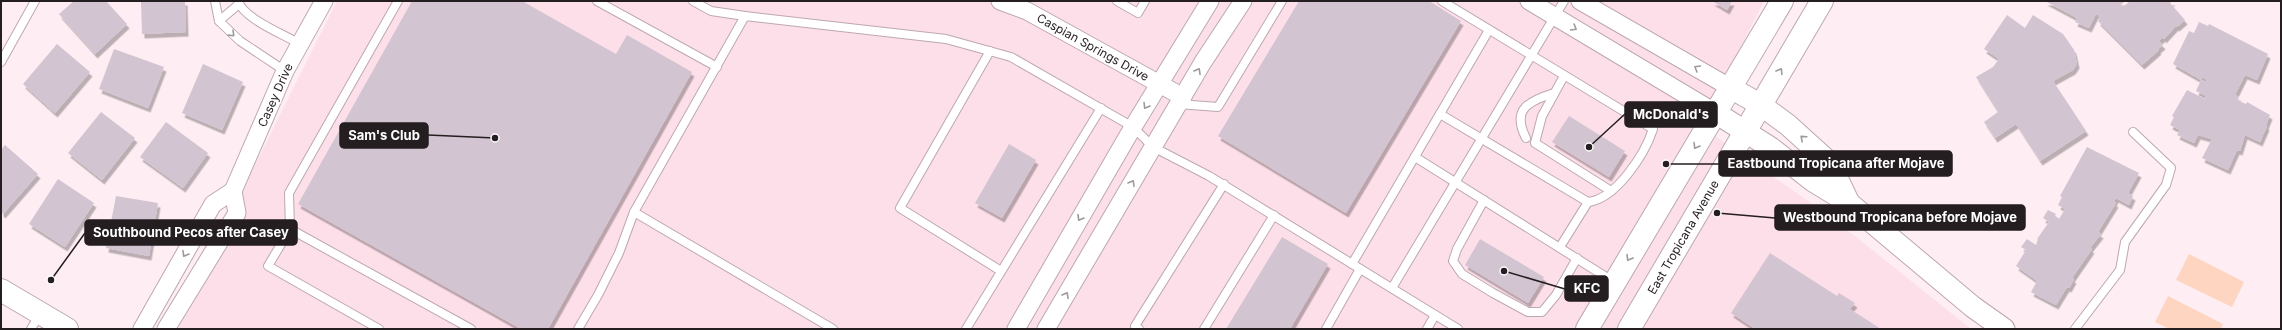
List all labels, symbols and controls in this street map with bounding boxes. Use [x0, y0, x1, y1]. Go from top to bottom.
street label: Caspian Springs Drive [1034, 10, 1152, 84]
one-way arrow [1570, 24, 1577, 31]
one-way arrow [227, 29, 235, 37]
street label: Casey Drive [254, 61, 296, 129]
one-way arrow [1694, 66, 1701, 73]
one-way arrow [1193, 68, 1200, 75]
one-way arrow [1776, 68, 1783, 75]
one-way arrow [1143, 102, 1150, 109]
callout: McDonald's [1625, 102, 1717, 127]
text: McDonald's [1633, 106, 1709, 122]
callout: Sam's Club [340, 123, 428, 148]
text: Sam's Club [348, 127, 420, 143]
one-way arrow [1800, 135, 1808, 143]
one-way arrow [1693, 142, 1700, 149]
callout: Eastbound Tropicana after Mojave [1719, 151, 1952, 176]
text: Eastbound Tropicana after Mojave [1728, 155, 1945, 171]
street label: East Tropicana Avenue [1644, 177, 1722, 297]
one-way arrow [1127, 180, 1134, 187]
callout: Westbound Tropicana before Mojave [1775, 205, 2025, 230]
text: Westbound Tropicana before Mojave [1783, 209, 2017, 225]
one-way arrow [1078, 214, 1085, 222]
callout: Southbound Pecos after Casey [85, 220, 297, 245]
text: Southbound Pecos after Casey [93, 224, 289, 240]
one-way arrow [182, 250, 189, 257]
one-way arrow [1627, 254, 1634, 261]
callout: KFC [1565, 276, 1608, 301]
text: KFC [1574, 280, 1601, 296]
one-way arrow [1061, 292, 1068, 299]

